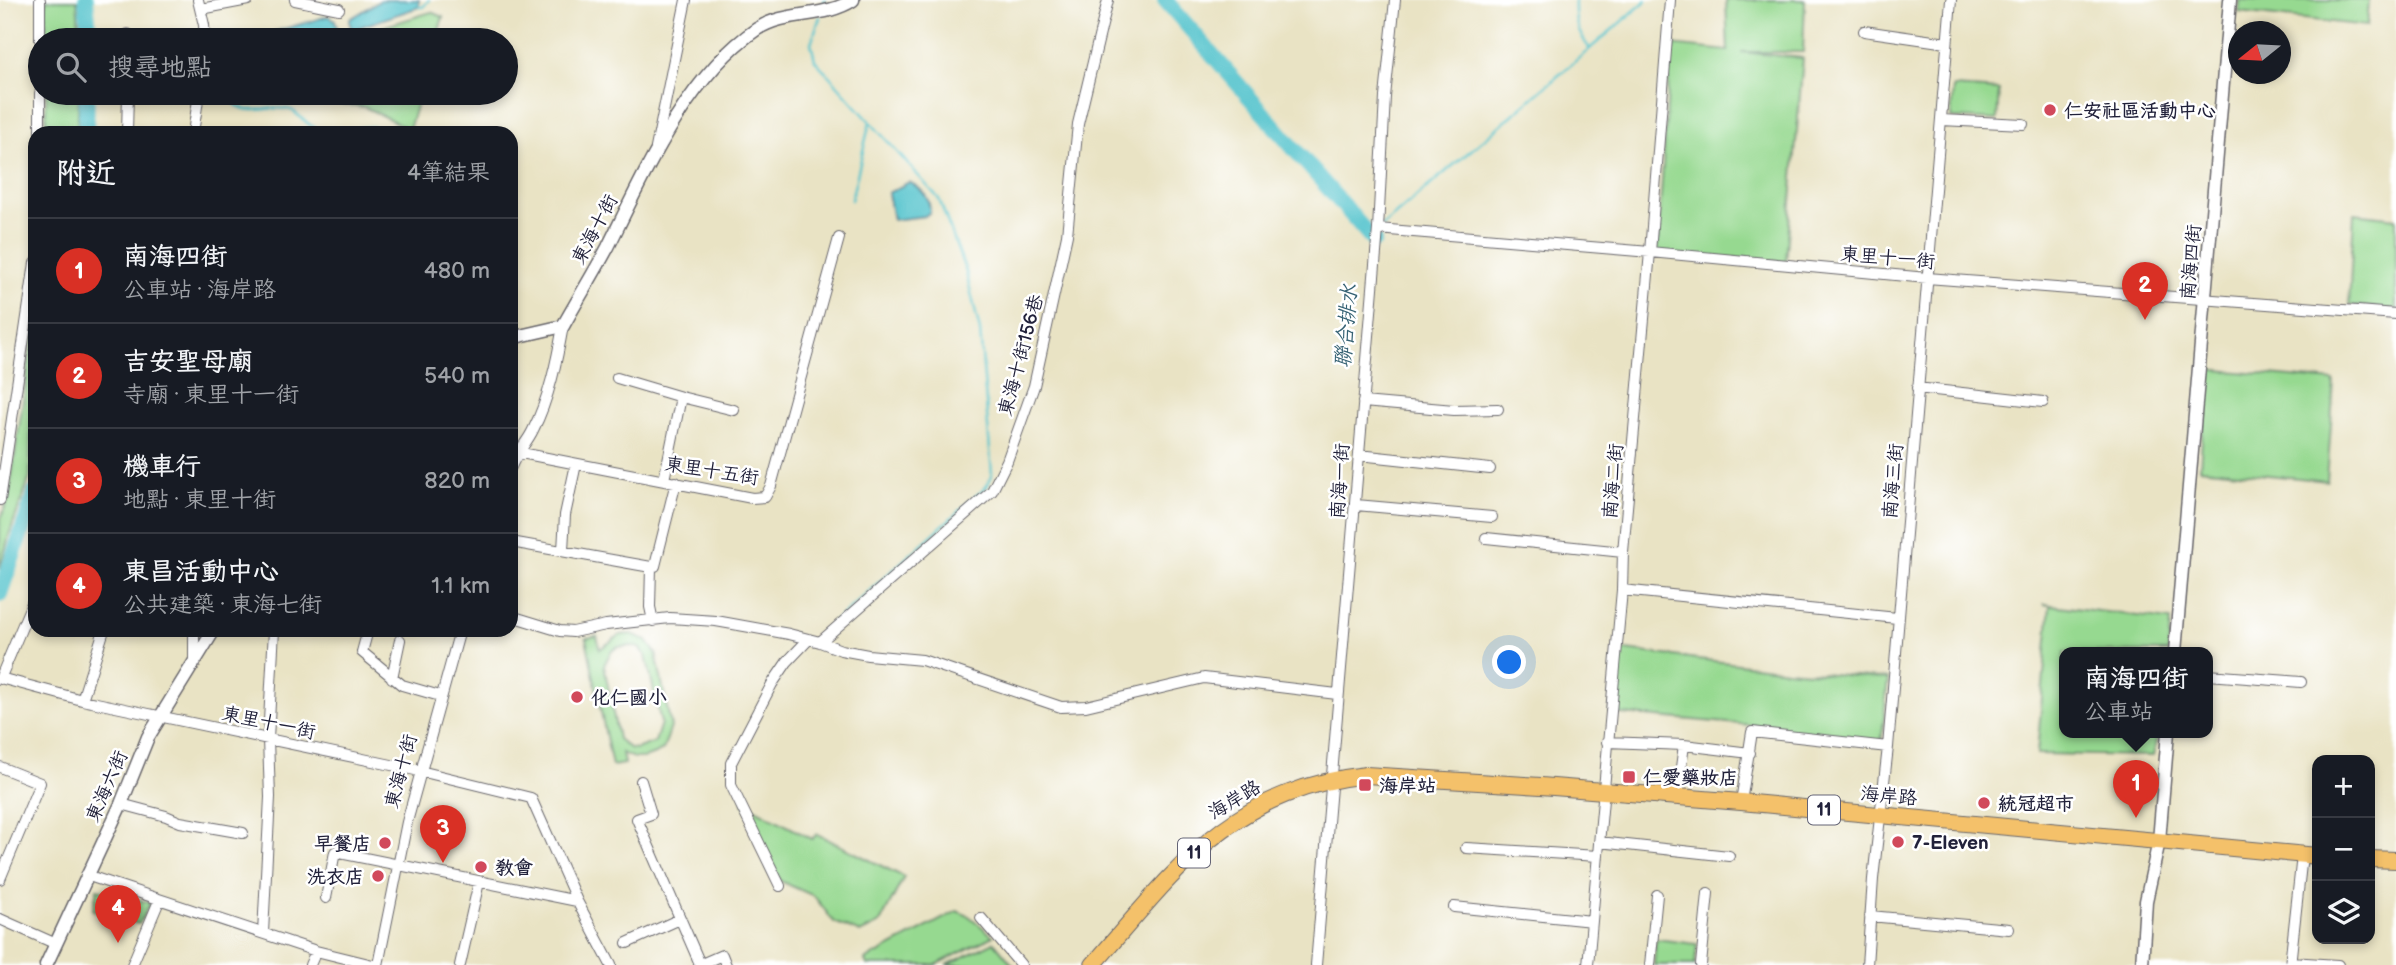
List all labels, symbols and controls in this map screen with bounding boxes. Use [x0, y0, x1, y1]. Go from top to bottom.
north arrow [2228, 21, 2291, 84]
search box [28, 28, 518, 105]
icon: search [52, 48, 90, 86]
text: 搜尋地點 [108, 53, 212, 84]
place label: 仁安社區活動中心 [2064, 100, 2216, 123]
marker: 仁安社區活動中心 [2042, 102, 2058, 118]
text: 附近 [56, 156, 116, 192]
text: 4筆結果 [407, 159, 490, 187]
street label: 東海十街 [567, 191, 623, 269]
street label: 南海四街 [2177, 223, 2206, 301]
text: 南海四街 [123, 242, 227, 273]
street label: 東里十一街 [1840, 243, 1936, 274]
text: 1 [74, 257, 84, 285]
text: 480 m [424, 257, 490, 285]
pin: 2 [2122, 262, 2168, 320]
text: 公車站 · 海岸路 [123, 276, 276, 304]
water label: 聯合排水 [1330, 282, 1363, 369]
street label: 東海十街156巷 [994, 292, 1049, 419]
text: 吉安聖母廟 [123, 347, 253, 378]
text: 2 [72, 362, 86, 390]
text: 540 m [424, 362, 490, 390]
text: 寺廟 · 東里十一街 [123, 381, 299, 409]
street label: 南海一街 [1326, 442, 1355, 520]
street label: 南海二街 [1599, 442, 1628, 520]
street label: 南海三街 [1879, 442, 1908, 520]
text: 機車行 [123, 452, 201, 483]
street label: 東里十五街 [663, 453, 760, 490]
text: 3 [72, 467, 86, 495]
text: 820 m [424, 467, 490, 495]
text: 地點 · 東里十街 [123, 486, 276, 514]
text: 東昌活動中心 [123, 557, 279, 588]
text: 4 [72, 572, 86, 600]
text: 1.1 km [431, 572, 490, 600]
text: 公共建築 · 東海七街 [123, 591, 322, 619]
your location [1492, 645, 1526, 679]
popup [2059, 647, 2213, 738]
text: 南海四街 [2084, 664, 2188, 695]
place label: 化仁國小 [591, 687, 667, 710]
marker: 化仁國小 [569, 689, 585, 705]
text: 公車站 [2084, 698, 2153, 726]
street label: 東里十一街 [220, 702, 318, 745]
street label: 東海十街 [381, 732, 422, 811]
street label: 東海六街 [81, 747, 133, 826]
map controls [2312, 755, 2375, 944]
button: + [2312, 755, 2375, 818]
pin: 1 [2113, 760, 2159, 818]
place label: 仁愛藥妝店 [1643, 767, 1738, 790]
marker: 仁愛藥妝店 [1621, 769, 1637, 785]
place label: 海岸站 [1379, 775, 1436, 798]
street label: 海岸路 [1204, 776, 1265, 825]
marker: 海岸站 [1357, 777, 1373, 793]
street label: 海岸路 [1859, 783, 1918, 810]
place label: 統冠超市 [1998, 793, 2074, 816]
marker: 統冠超市 [1976, 795, 1992, 811]
road number: 11 [1808, 796, 1840, 824]
pin: 3 [420, 805, 466, 863]
button: − [2312, 818, 2375, 881]
place label: 7-Eleven [1912, 832, 1989, 855]
place label: 早餐店 [314, 833, 371, 856]
marker: 7-Eleven [1890, 834, 1906, 850]
marker: 早餐店 [377, 835, 393, 851]
road number: 11 [1178, 838, 1210, 868]
place label: 教會 [495, 857, 533, 880]
marker: 教會 [473, 859, 489, 875]
place label: 洗衣店 [307, 866, 364, 889]
marker: 洗衣店 [370, 868, 386, 884]
button: layers [2312, 881, 2375, 944]
pin: 4 [95, 885, 141, 943]

